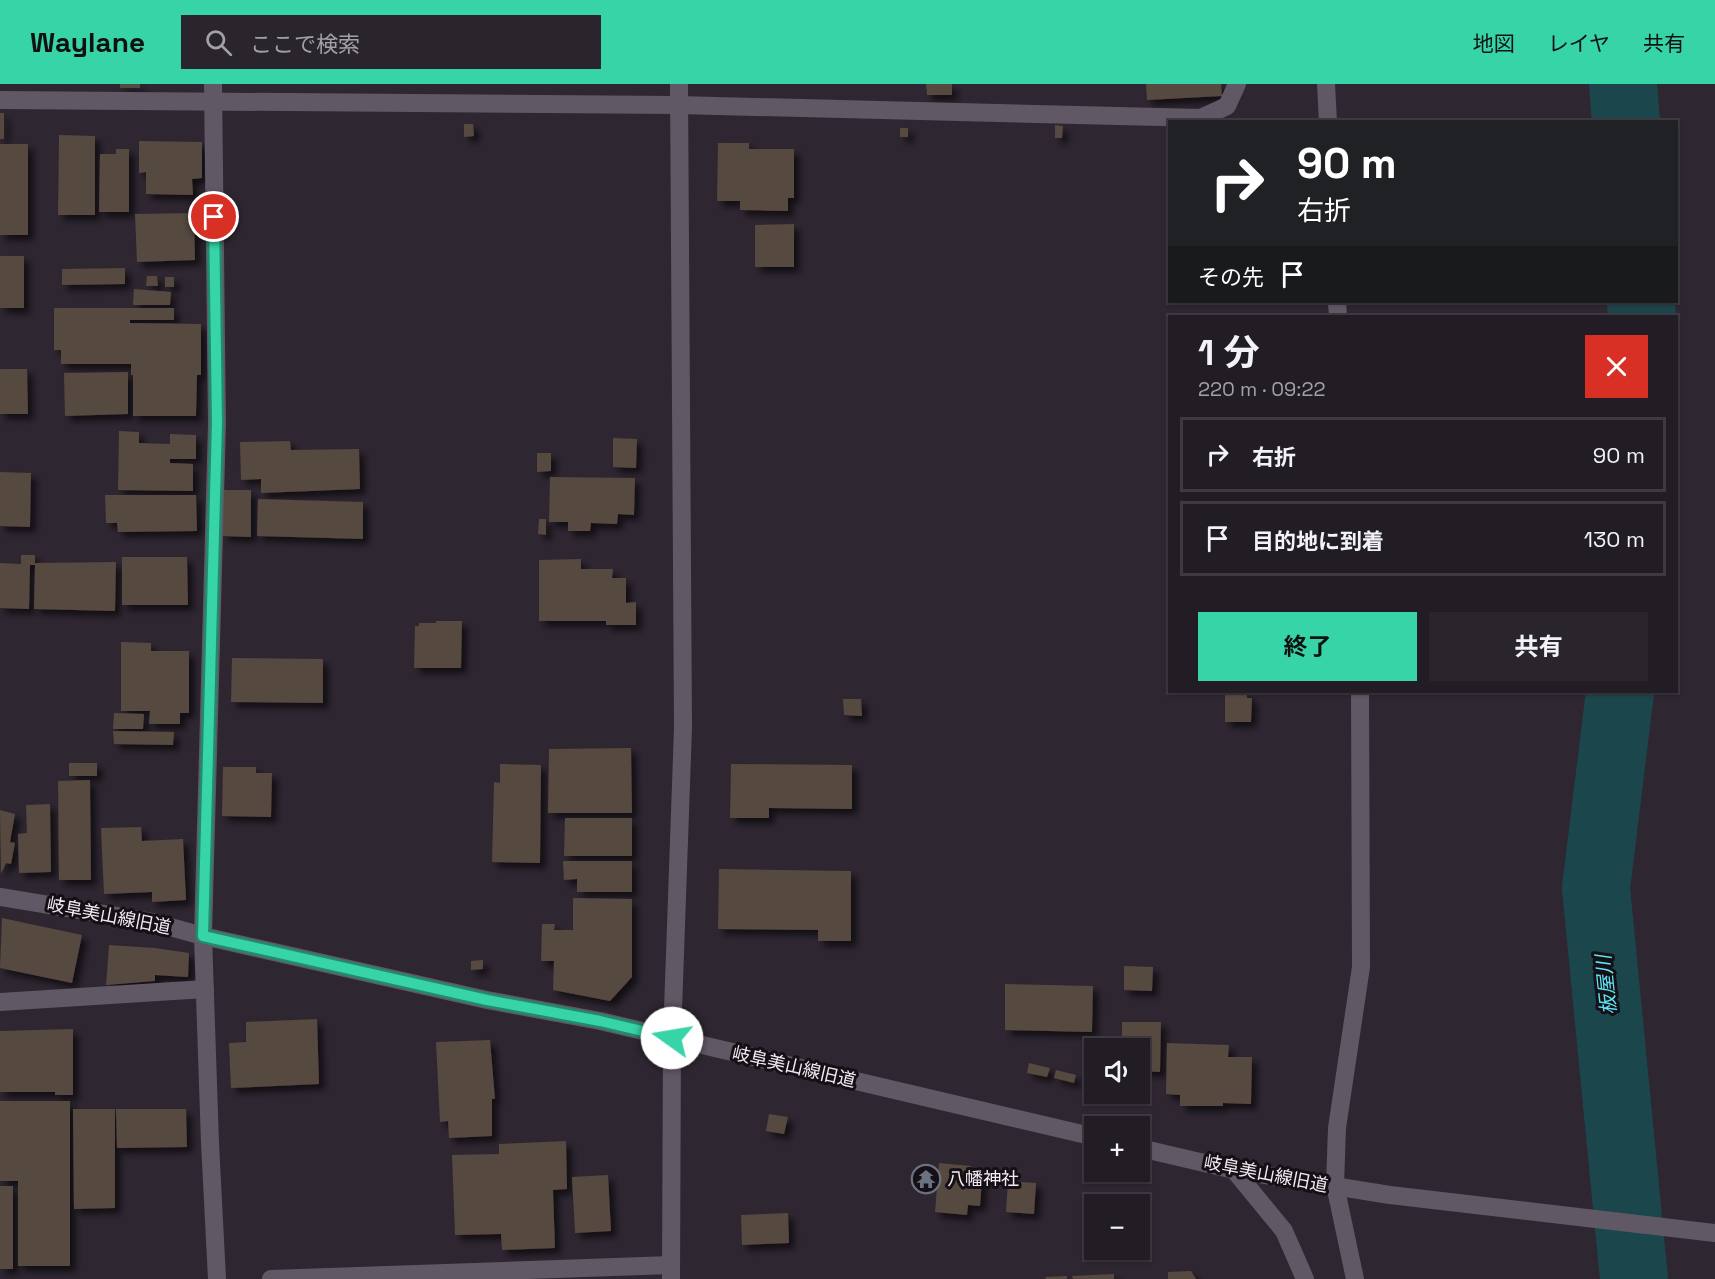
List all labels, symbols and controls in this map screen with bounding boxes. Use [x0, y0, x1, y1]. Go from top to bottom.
search box [181, 15, 601, 69]
text: Waylane [30, 24, 145, 60]
icon: search [202, 26, 235, 59]
text: ここで検索 [250, 30, 360, 58]
text: 地図 [1473, 30, 1515, 57]
text: レイヤ [1548, 30, 1610, 57]
text: 共有 [1643, 30, 1685, 57]
text: 90 m [1297, 137, 1397, 190]
icon: right [1198, 144, 1276, 222]
pin [188, 191, 239, 242]
text: 右折 [1297, 193, 1351, 228]
icon: arrive [197, 200, 230, 233]
icon: arrive [1276, 258, 1309, 291]
text: その先 [1198, 263, 1264, 291]
text: 1 分 [1198, 330, 1259, 376]
button: close [1585, 335, 1648, 398]
text: 220 m · 09:22 [1198, 376, 1326, 402]
icon: right [1201, 438, 1234, 471]
text: 90 m [1593, 441, 1645, 469]
text: 右折 [1252, 443, 1296, 471]
icon: arrive [1201, 522, 1234, 555]
text: 130 m [1584, 525, 1645, 553]
text: 目的地に到着 [1252, 527, 1384, 555]
button: 終了 [1198, 612, 1417, 681]
button: 共有 [1429, 612, 1648, 681]
street label: 岐阜美山線旧道 [45, 892, 173, 939]
water label: 板屋川 [1590, 952, 1622, 1016]
position arrow [640, 1006, 704, 1070]
map controls [1084, 1038, 1150, 1260]
button: sound [1084, 1038, 1150, 1104]
street label: 岐阜美山線旧道 [730, 1041, 858, 1092]
button: + [1084, 1116, 1150, 1182]
street label: 岐阜美山線旧道 [1202, 1150, 1330, 1197]
temple icon: 八幡神社 [910, 1163, 942, 1195]
place label: 八幡神社 [947, 1167, 1019, 1190]
button: − [1084, 1194, 1150, 1260]

